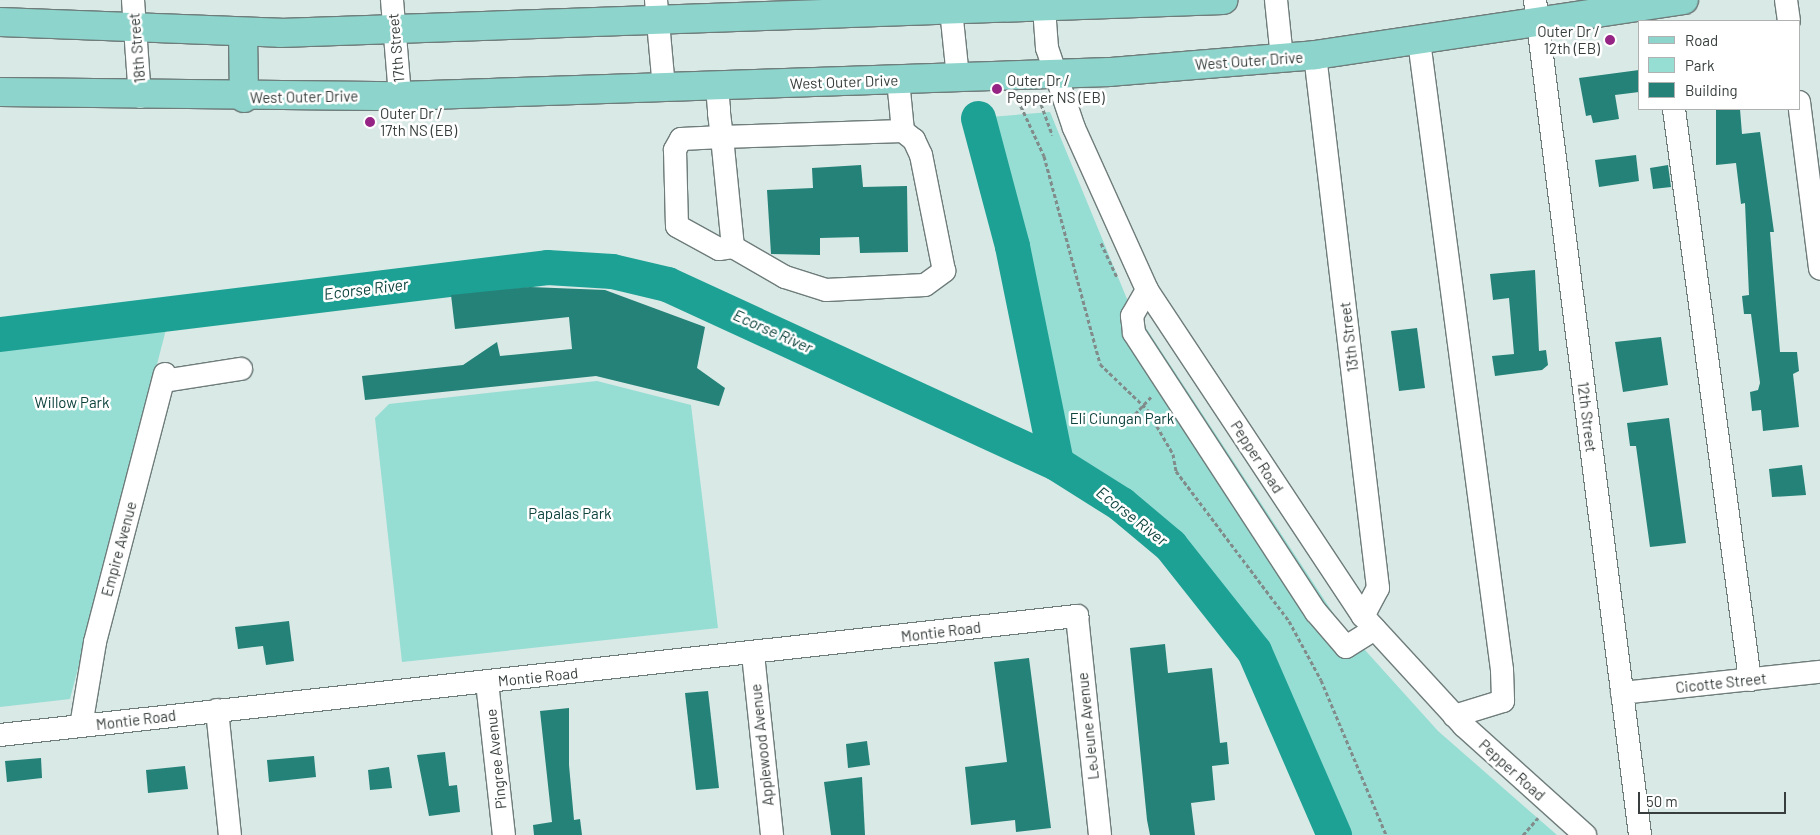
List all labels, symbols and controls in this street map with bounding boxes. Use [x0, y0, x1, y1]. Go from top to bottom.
street label: 18th Street [125, 12, 149, 84]
street label: 17th Street [384, 12, 408, 84]
legend [1638, 20, 1800, 110]
place label: Outer Dr / 12th (EB) [1537, 22, 1600, 57]
text: Road [1685, 31, 1718, 49]
marker: Outer Dr / 12th (EB) [1604, 34, 1616, 46]
street label: West Outer Drive [1194, 48, 1304, 74]
text: Park [1685, 56, 1714, 74]
street label: West Outer Drive [790, 71, 898, 93]
place label: Outer Dr / Pepper NS (EB) [1007, 71, 1105, 106]
text: Building [1685, 81, 1738, 99]
marker: Outer Dr / Pepper NS (EB) [991, 83, 1003, 95]
street label: West Outer Drive [250, 87, 358, 107]
place label: Outer Dr / 17th NS (EB) [380, 104, 457, 139]
marker: Outer Dr / 17th NS (EB) [364, 116, 376, 128]
water label: Ecorse River [323, 274, 409, 304]
street label: 13th Street [1336, 301, 1362, 373]
water label: Ecorse River [730, 305, 816, 357]
street label: 12th Street [1574, 381, 1600, 453]
park label: Willow Park [34, 394, 110, 412]
park label: Eli Ciungan Park [1070, 410, 1174, 428]
street label: Pepper Road [1227, 417, 1287, 497]
water label: Ecorse River [1093, 482, 1171, 550]
street label: Empire Avenue [98, 500, 140, 598]
park label: Papalas Park [528, 505, 612, 523]
street label: Montie Road [900, 618, 982, 646]
street label: Montie Road [497, 664, 579, 690]
street label: Cicotte Street [1675, 669, 1767, 697]
street label: LeJeune Avenue [1073, 671, 1103, 781]
street label: Applewood Avenue [747, 683, 777, 807]
street label: Montie Road [95, 706, 177, 734]
street label: Pingree Avenue [482, 708, 510, 810]
street label: Pepper Road [1475, 736, 1549, 804]
scale bar [1640, 782, 1788, 814]
text: 50 m [1646, 792, 1678, 810]

